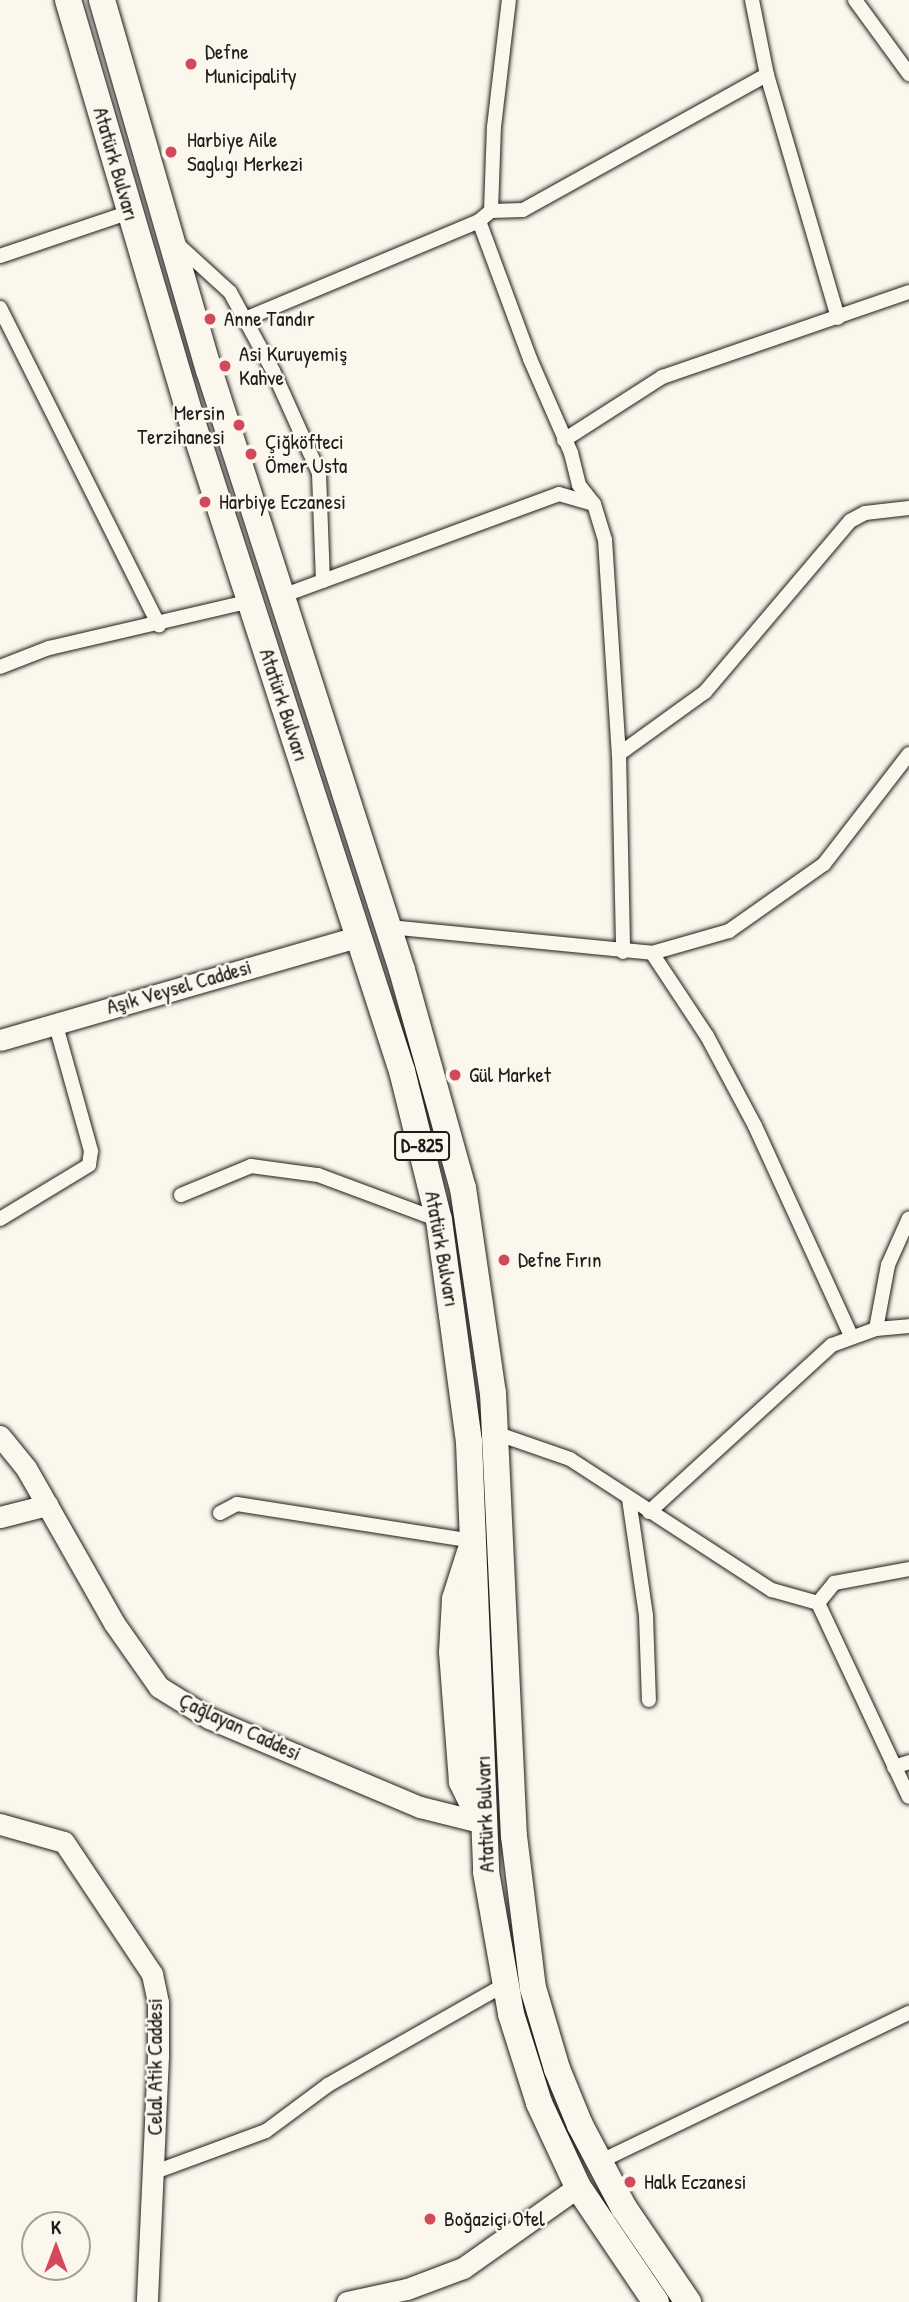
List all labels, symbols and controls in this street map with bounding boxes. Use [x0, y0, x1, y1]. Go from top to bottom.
place label: Defne Municipality [205, 39, 297, 89]
marker: Defne Municipality [183, 56, 199, 72]
street label: Atatürk Bulvarı [88, 104, 144, 224]
place label: Harbiye Aile Saglıgı Merkezi [187, 127, 303, 177]
marker: Harbiye Aile Saglıgı Merkezi [161, 142, 181, 162]
place label: Anne Tandır [224, 306, 315, 332]
marker: Anne Tandır [202, 311, 218, 327]
place label: Asi Kuruyemiş Kahve [239, 341, 347, 391]
marker: Asi Kuruyemiş Kahve [217, 358, 233, 374]
place label: Mersin Terzihanesi [137, 400, 225, 450]
marker: Mersin Terzihanesi [231, 417, 247, 433]
place label: Çiğköfteci Ömer Usta [265, 429, 347, 479]
marker: Çiğköfteci Ömer Usta [243, 446, 259, 462]
place label: Harbiye Eczanesi [219, 489, 346, 515]
marker: Harbiye Eczanesi [197, 494, 213, 510]
street label: Atatürk Bulvarı [254, 645, 314, 765]
street label: Aşık Veysel Caddesi [104, 954, 254, 1020]
place label: Gül Market [469, 1062, 551, 1088]
marker: Gül Market [447, 1067, 463, 1083]
road number: D-825 [394, 1130, 450, 1162]
street label: Atatürk Bulvarı [419, 1189, 465, 1309]
place label: Defne Fırın [518, 1247, 601, 1273]
marker: Defne Fırın [496, 1252, 512, 1268]
street label: Çağlayan Caddesi [175, 1688, 305, 1766]
street label: Atatürk Bulvarı [470, 1755, 500, 1873]
street label: Celal Atik Caddesi [142, 1998, 168, 2136]
place label: Halk Eczanesi [644, 2169, 746, 2195]
marker: Halk Eczanesi [622, 2174, 638, 2190]
place label: Boğaziçi Otel [444, 2206, 545, 2232]
north arrow [21, 2211, 91, 2281]
marker: Boğaziçi Otel [422, 2211, 438, 2227]
text: K [51, 2214, 61, 2240]

